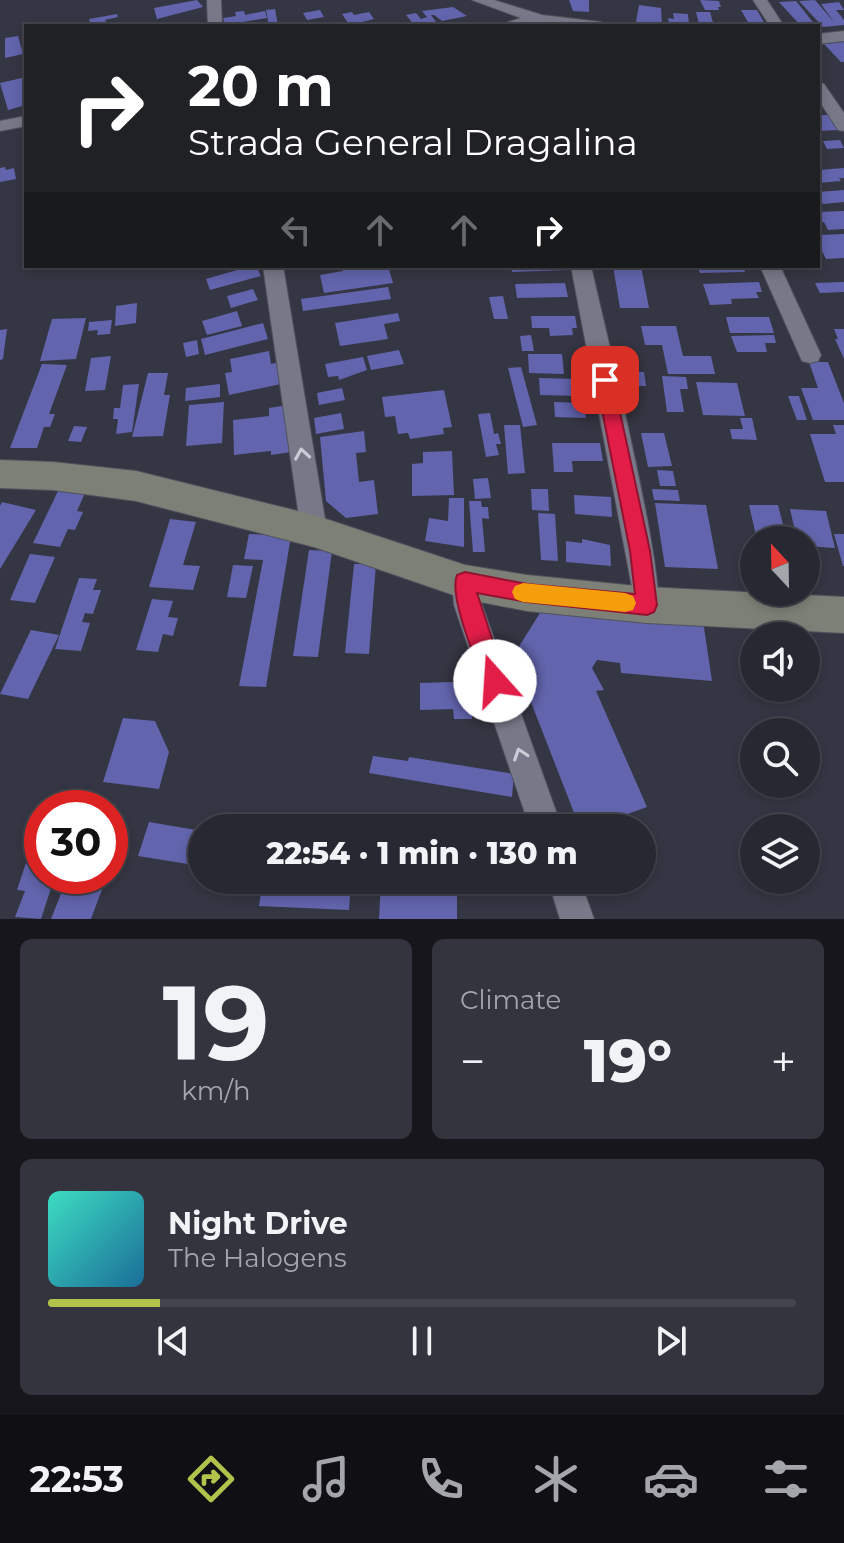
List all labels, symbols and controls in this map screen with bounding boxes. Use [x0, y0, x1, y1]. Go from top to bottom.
text: 20 m [188, 52, 334, 120]
icon: right [56, 56, 160, 160]
text: Strada General Dragalina [188, 120, 638, 164]
icon: left [274, 208, 318, 252]
icon: ahead [358, 208, 402, 252]
icon: ahead [442, 208, 486, 252]
icon: right [526, 208, 570, 252]
pin [571, 346, 639, 414]
icon: arrive [583, 358, 627, 402]
one-way arrow [294, 447, 311, 461]
north arrow [740, 526, 820, 606]
map controls [740, 526, 820, 894]
button: sound [740, 622, 820, 702]
position arrow [453, 639, 537, 723]
button: search [740, 718, 820, 798]
one-way arrow [514, 748, 530, 762]
speed limit sign: 30 [24, 790, 128, 894]
button: layers [740, 814, 820, 894]
text: 22:54 · 1 min · 130 m [266, 835, 578, 872]
text: 19 [162, 959, 270, 1086]
text: Climate [460, 984, 561, 1016]
text: 19° [584, 1024, 672, 1097]
text: − [460, 1034, 485, 1088]
text: + [771, 1034, 796, 1088]
text: km/h [181, 1075, 251, 1107]
text: Night Drive [168, 1205, 348, 1242]
text: The Halogens [168, 1242, 347, 1274]
icon: previous [151, 1319, 195, 1363]
icon: pause [400, 1319, 444, 1363]
icon: next [649, 1319, 693, 1363]
icon: directions [183, 1451, 239, 1507]
icon: music [298, 1451, 354, 1507]
icon: phone [413, 1451, 469, 1507]
icon: climate [528, 1451, 584, 1507]
icon: car [643, 1451, 699, 1507]
icon: filters [758, 1451, 814, 1507]
text: 22:53 [30, 1457, 124, 1501]

